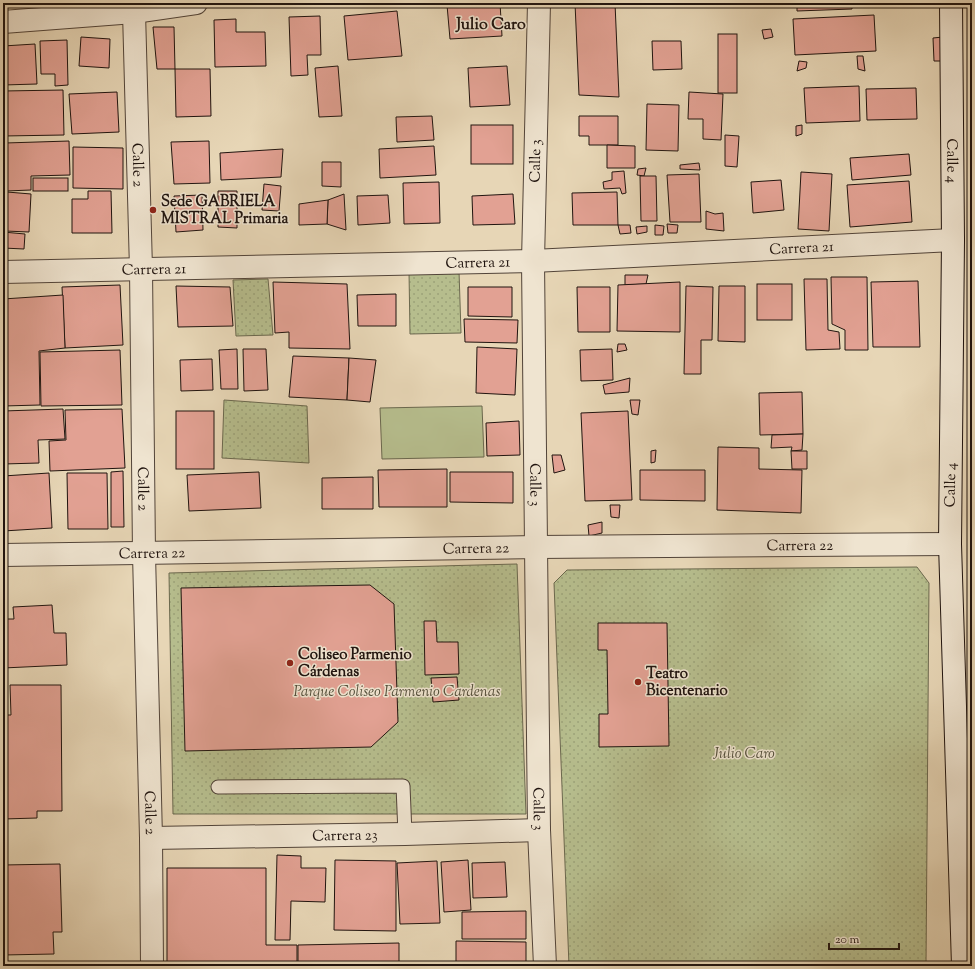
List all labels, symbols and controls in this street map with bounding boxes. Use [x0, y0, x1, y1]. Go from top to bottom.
district label: Julio Caro [454, 14, 526, 37]
street label: Calle 3 [526, 139, 547, 183]
street label: Calle 4 [940, 139, 962, 184]
street label: Calle 2 [126, 143, 148, 187]
place label: Sede GABRIELA MISTRAL Primaria [161, 192, 289, 230]
marker: Sede GABRIELA MISTRAL Primaria [148, 205, 158, 215]
street label: Carrera 21 [769, 237, 835, 261]
street label: Carrera 21 [445, 252, 511, 275]
street label: Carrera 21 [121, 259, 187, 282]
street label: Calle 4 [941, 462, 962, 508]
street label: Calle 3 [523, 463, 545, 507]
street label: Calle 2 [131, 467, 153, 511]
street label: Carrera 22 [767, 536, 833, 557]
street label: Carrera 22 [442, 538, 509, 560]
street label: Carrera 22 [118, 543, 186, 565]
place label: Coliseo Parmenio Cárdenas [298, 645, 412, 683]
marker: Coliseo Parmenio Cárdenas [285, 658, 295, 668]
place label: Teatro Bicentenario [646, 664, 728, 702]
marker: Teatro Bicentenario [633, 677, 643, 687]
park label: Parque Coliseo Parmenio Cardenas [294, 682, 500, 703]
park label: Julio Caro [712, 744, 775, 765]
street label: Calle 3 [527, 787, 548, 831]
street label: Calle 2 [138, 790, 160, 835]
street label: Carrera 23 [312, 825, 378, 847]
scale bar [829, 925, 899, 951]
text: 20 m [835, 931, 860, 949]

